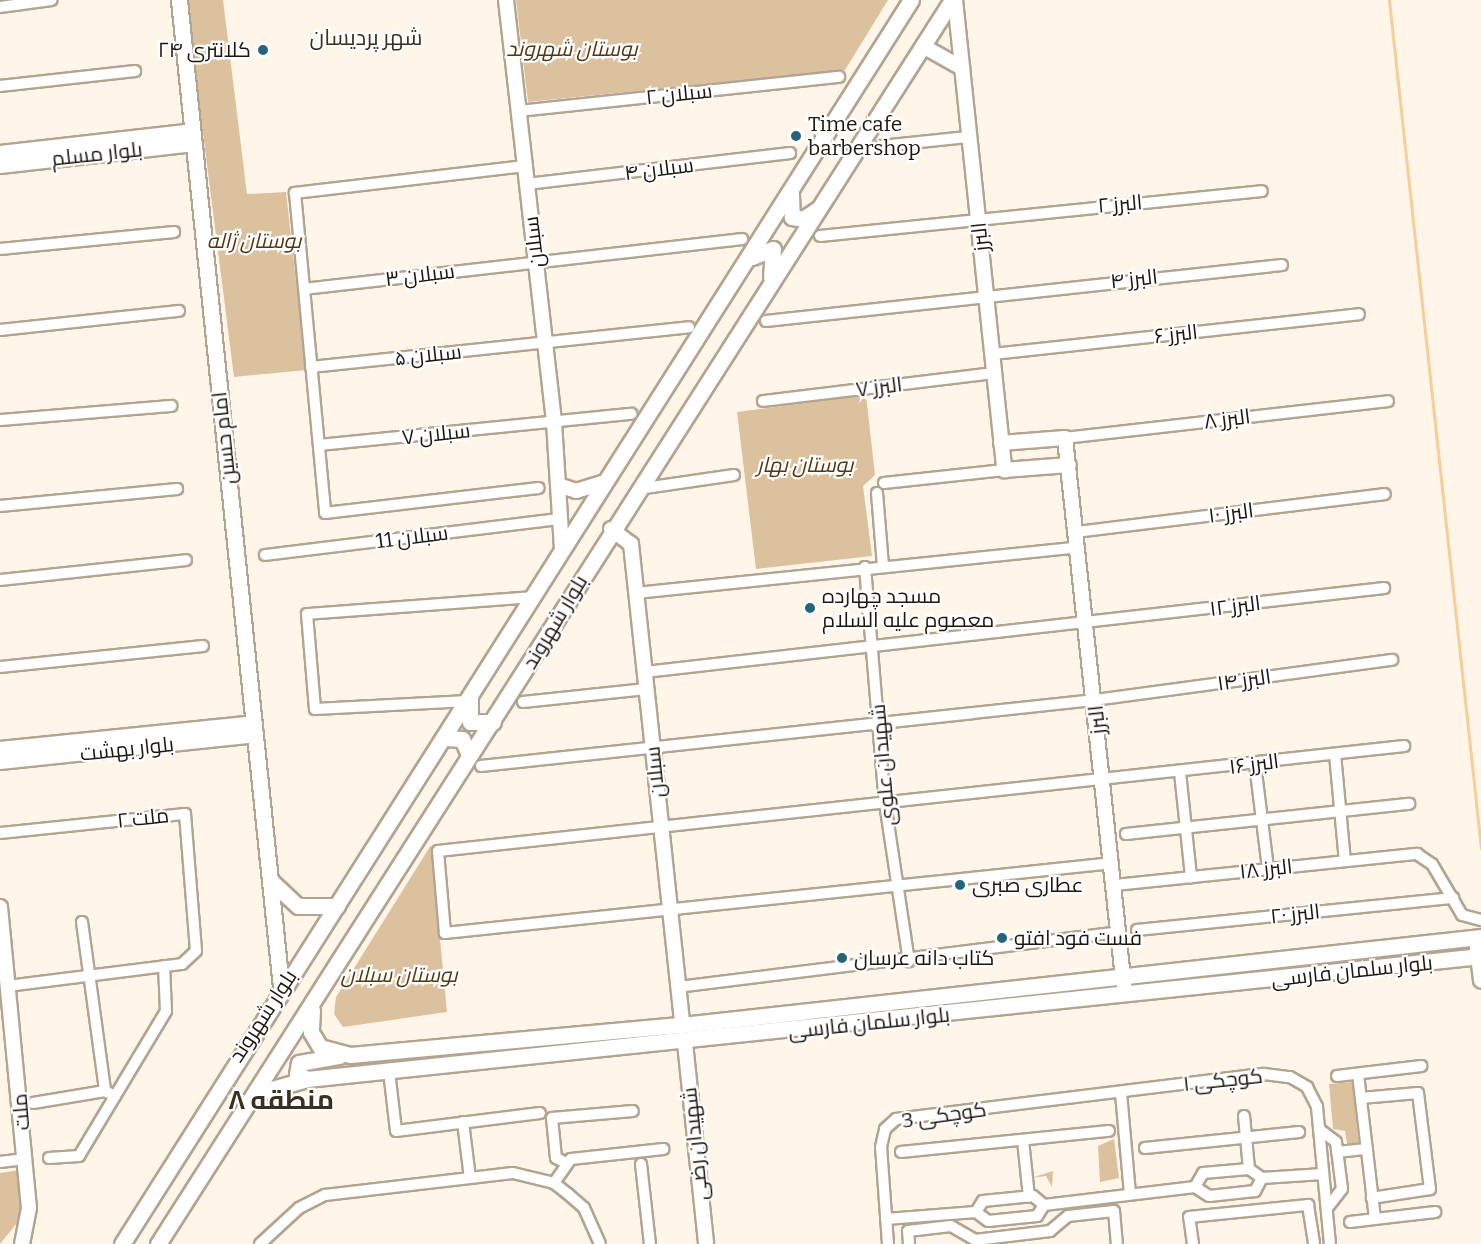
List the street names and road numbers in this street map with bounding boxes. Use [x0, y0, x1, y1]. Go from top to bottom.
street label: سبلان ۲ [644, 78, 714, 110]
street label: بلوار مسلم [50, 137, 144, 171]
street label: سبلان ۴ [623, 152, 695, 186]
street label: البرز ۲ [1097, 190, 1143, 218]
street label: سبلان [518, 215, 550, 269]
street label: البرز [966, 221, 994, 253]
street label: سبلان ۳ [384, 258, 456, 292]
street label: البرز ۴ [1109, 264, 1159, 294]
street label: البرز ۶ [1153, 319, 1199, 349]
street label: سبلان ۵ [393, 339, 463, 371]
street label: البرز ۷ [854, 372, 904, 402]
street label: امام حسین [207, 390, 241, 486]
street label: البرز ۸ [1202, 404, 1252, 434]
street label: سبلان ۷ [400, 418, 472, 450]
street label: البرز ۱۰ [1207, 498, 1255, 528]
street label: سبلان 11 [374, 520, 450, 554]
street label: بلوار شهروند [517, 570, 593, 674]
street label: البرز ۱۲ [1208, 590, 1262, 622]
street label: البرز ۱۴ [1215, 664, 1273, 696]
street label: شهیدان علوی [865, 703, 901, 827]
street label: البرز [1083, 704, 1111, 736]
street label: بلوار بهشت [79, 732, 175, 766]
street label: سبلان [640, 745, 670, 799]
street label: البرز ۱۶ [1228, 748, 1280, 780]
street label: ملت ۲ [116, 803, 170, 833]
street label: البرز ۱۸ [1238, 854, 1294, 884]
street label: البرز ۲۰ [1269, 899, 1321, 929]
street label: بلوار سلمان فارسی [1270, 950, 1434, 992]
street label: بلوار شهروند [224, 965, 302, 1067]
street label: بلوار سلمان فارسی [787, 1002, 951, 1044]
street label: کوچکی ۱ [1182, 1063, 1264, 1097]
street label: شهیدان رضی [677, 1086, 713, 1202]
street label: ملت [7, 1092, 35, 1132]
street label: کوچکی 3 [900, 1097, 988, 1133]

